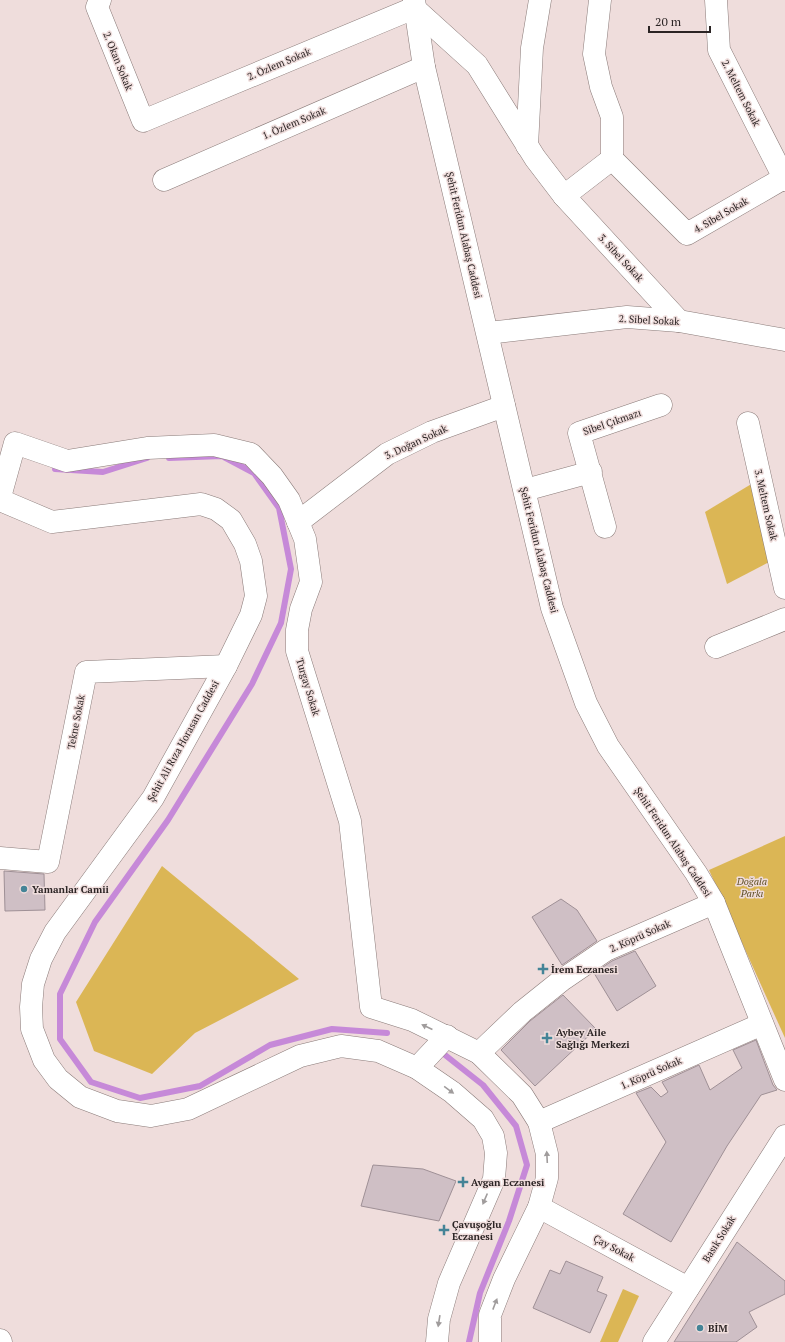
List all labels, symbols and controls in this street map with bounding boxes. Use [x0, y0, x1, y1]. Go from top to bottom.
scale bar [649, 8, 710, 34]
text: 20 m [655, 14, 682, 29]
street label: 2. Okan Sokak [100, 30, 136, 93]
street label: 2. Özlem Sokak [245, 44, 313, 83]
street label: 2. Meltem Sokak [719, 58, 764, 129]
street label: 1. Özlem Sokak [260, 103, 328, 142]
street label: Şehit Feridun Alabaş Caddesi [443, 170, 485, 300]
street label: 4. Sibel Sokak [691, 194, 751, 236]
street label: 3. Sibel Sokak [596, 231, 647, 285]
street label: 2. Sibel Sokak [618, 312, 680, 328]
street label: Sibel Çıkmazı [581, 406, 643, 438]
street label: 3. Doğan Sokak [383, 421, 450, 462]
street label: 3. Meltem Sokak [751, 468, 781, 543]
street label: Şehit Feridun Alabaş Caddesi [517, 486, 561, 614]
street label: Turgay Sokak [293, 657, 323, 718]
street label: Şehit Ali Rıza Horasan Caddesi [144, 678, 222, 804]
street label: Tekne Sokak [64, 693, 88, 750]
street label: Şehit Feridun Alabaş Caddesi [631, 785, 715, 899]
park label: Doğala Parkı [736, 875, 767, 900]
place label: Yamanlar Camii [32, 883, 109, 896]
marker: Yamanlar Camii [19, 884, 29, 894]
street label: 2. Köprü Sokak [607, 916, 673, 955]
place label: İrem Eczanesi [551, 963, 618, 976]
marker: İrem Eczanesi [538, 964, 548, 974]
one-way arrow [421, 1024, 432, 1030]
place label: Aybey Aile Sağlığı Merkezi [556, 1026, 630, 1051]
marker: Aybey Aile Sağlığı Merkezi [541, 1032, 553, 1044]
street label: 1. Köprü Sokak [618, 1053, 684, 1092]
one-way arrow [443, 1086, 454, 1094]
one-way arrow [543, 1151, 550, 1163]
place label: Avgan Eczanesi [471, 1176, 545, 1189]
marker: Avgan Eczanesi [458, 1177, 468, 1187]
one-way arrow [482, 1194, 488, 1205]
street label: Basık Sokak [700, 1213, 739, 1265]
place label: Çavuşoğlu Eczanesi [452, 1218, 502, 1243]
marker: Çavuşoğlu Eczanesi [439, 1225, 449, 1235]
street label: Çay Sokak [591, 1232, 638, 1265]
one-way arrow [492, 1297, 498, 1309]
one-way arrow [436, 1315, 442, 1327]
place label: BİM [708, 1322, 728, 1335]
marker: BİM [695, 1323, 705, 1333]

